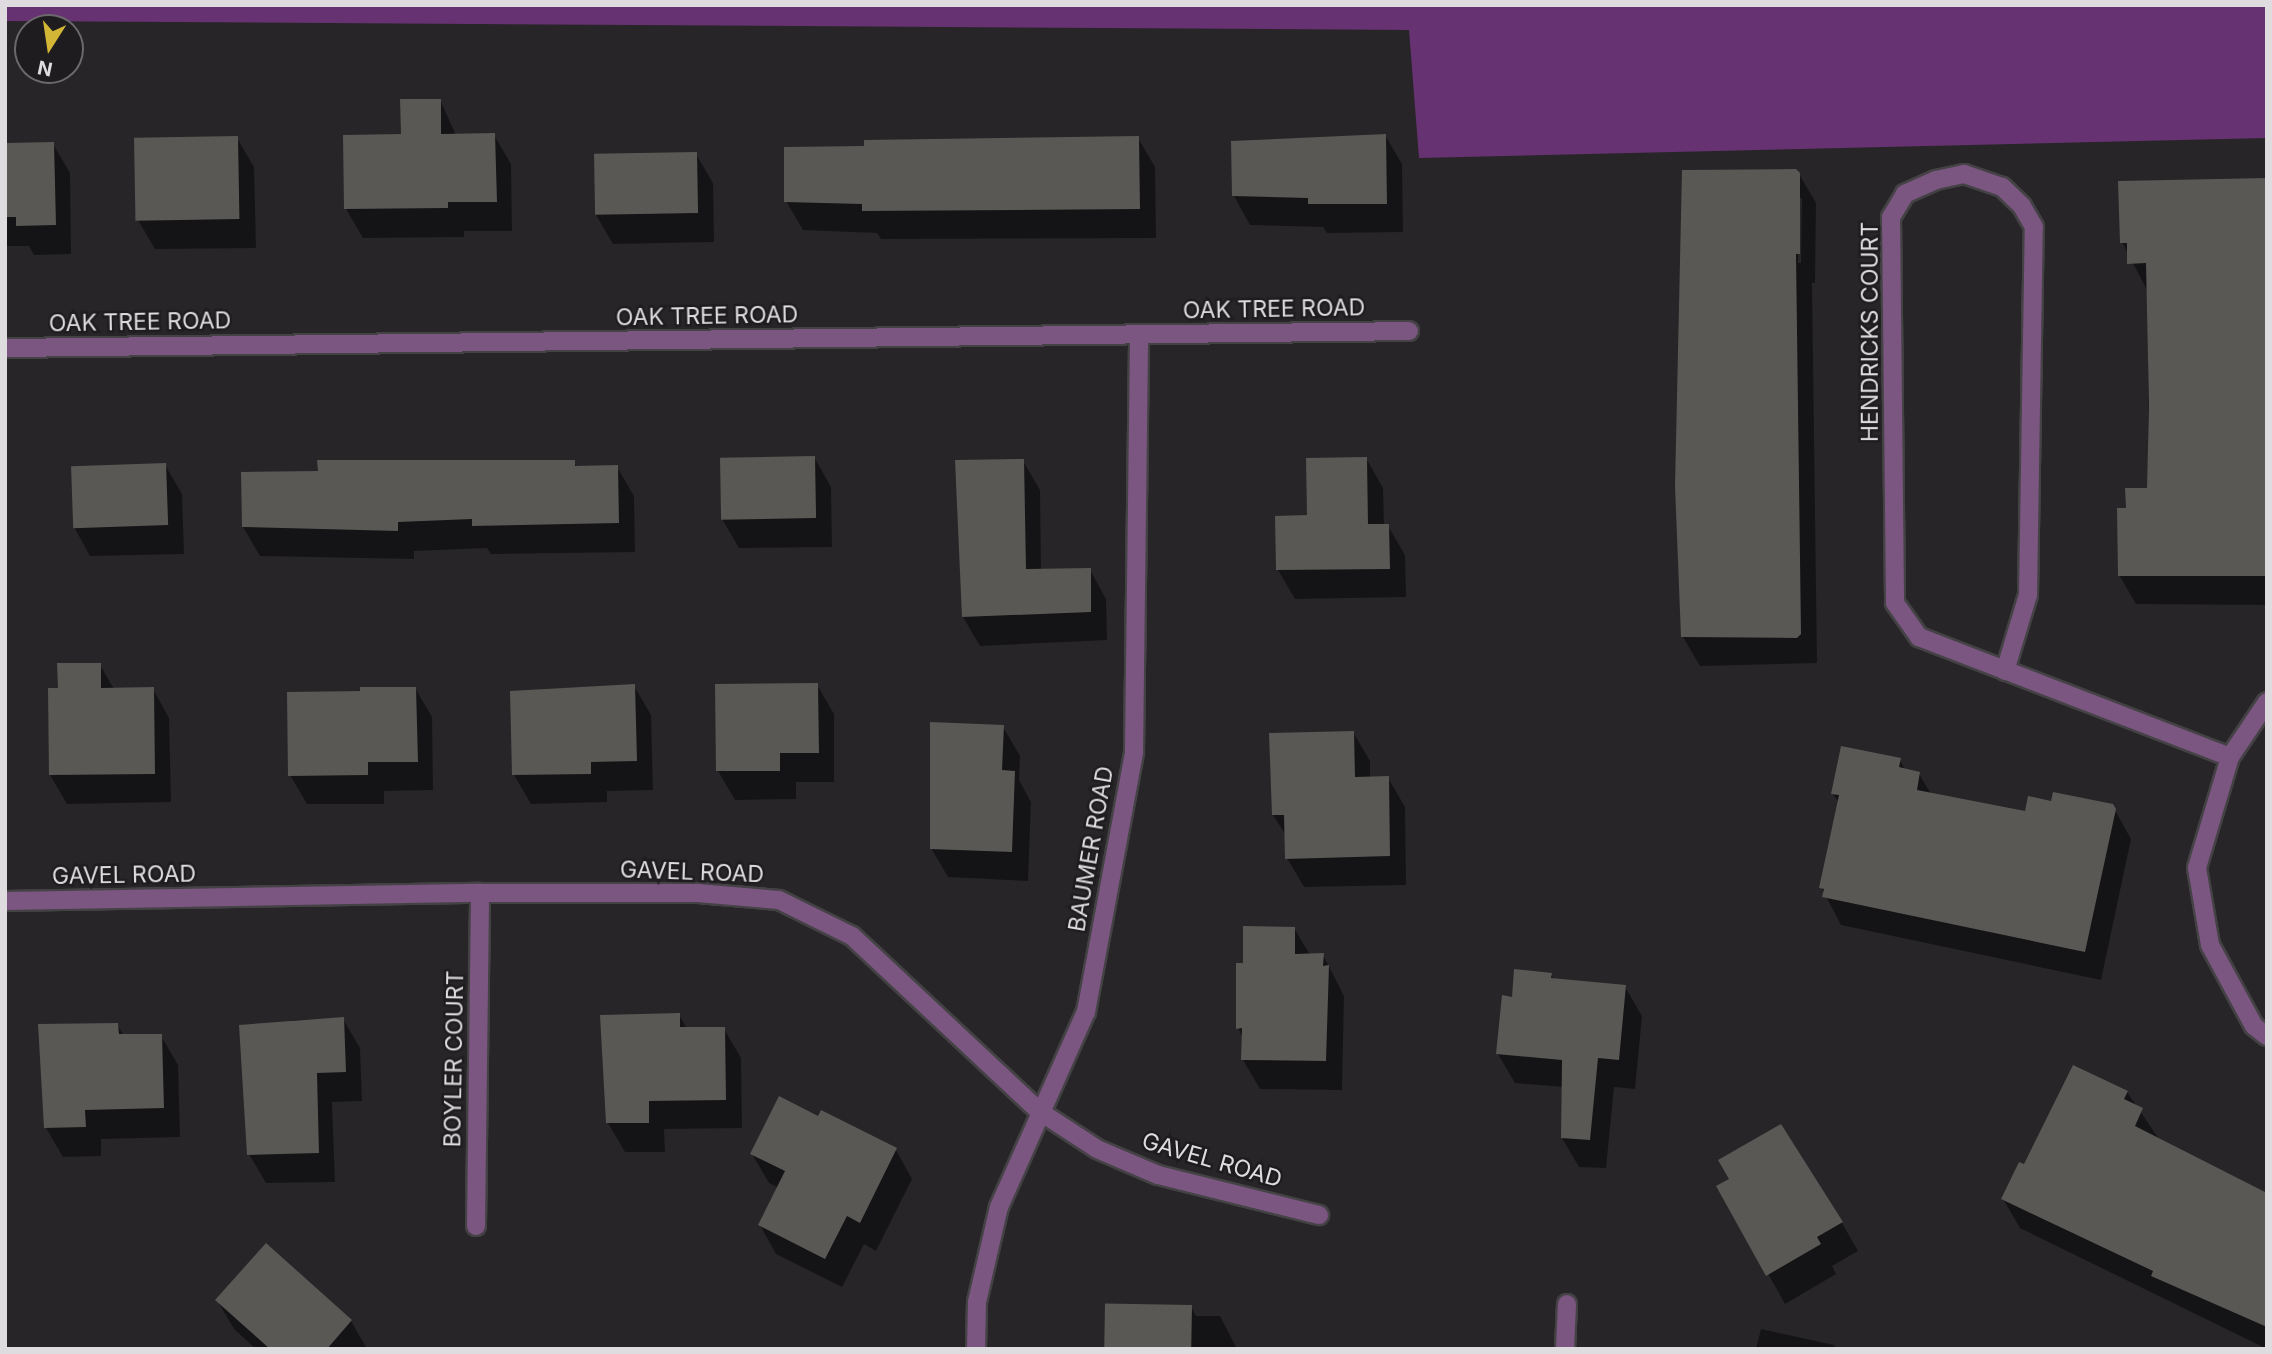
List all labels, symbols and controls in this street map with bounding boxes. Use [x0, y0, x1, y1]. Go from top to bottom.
north arrow [14, 14, 84, 84]
text: N [35, 55, 54, 81]
street label: HENDRICKS COURT [1856, 222, 1884, 442]
street label: OAK TREE ROAD [1183, 294, 1365, 324]
street label: OAK TREE ROAD [616, 301, 798, 331]
street label: OAK TREE ROAD [49, 307, 231, 337]
street label: BAUMER ROAD [1063, 764, 1119, 934]
street label: GAVEL ROAD [619, 856, 765, 888]
street label: GAVEL ROAD [52, 860, 196, 890]
street label: BOYLER COURT [439, 970, 469, 1148]
street label: GAVEL ROAD [1139, 1127, 1285, 1193]

